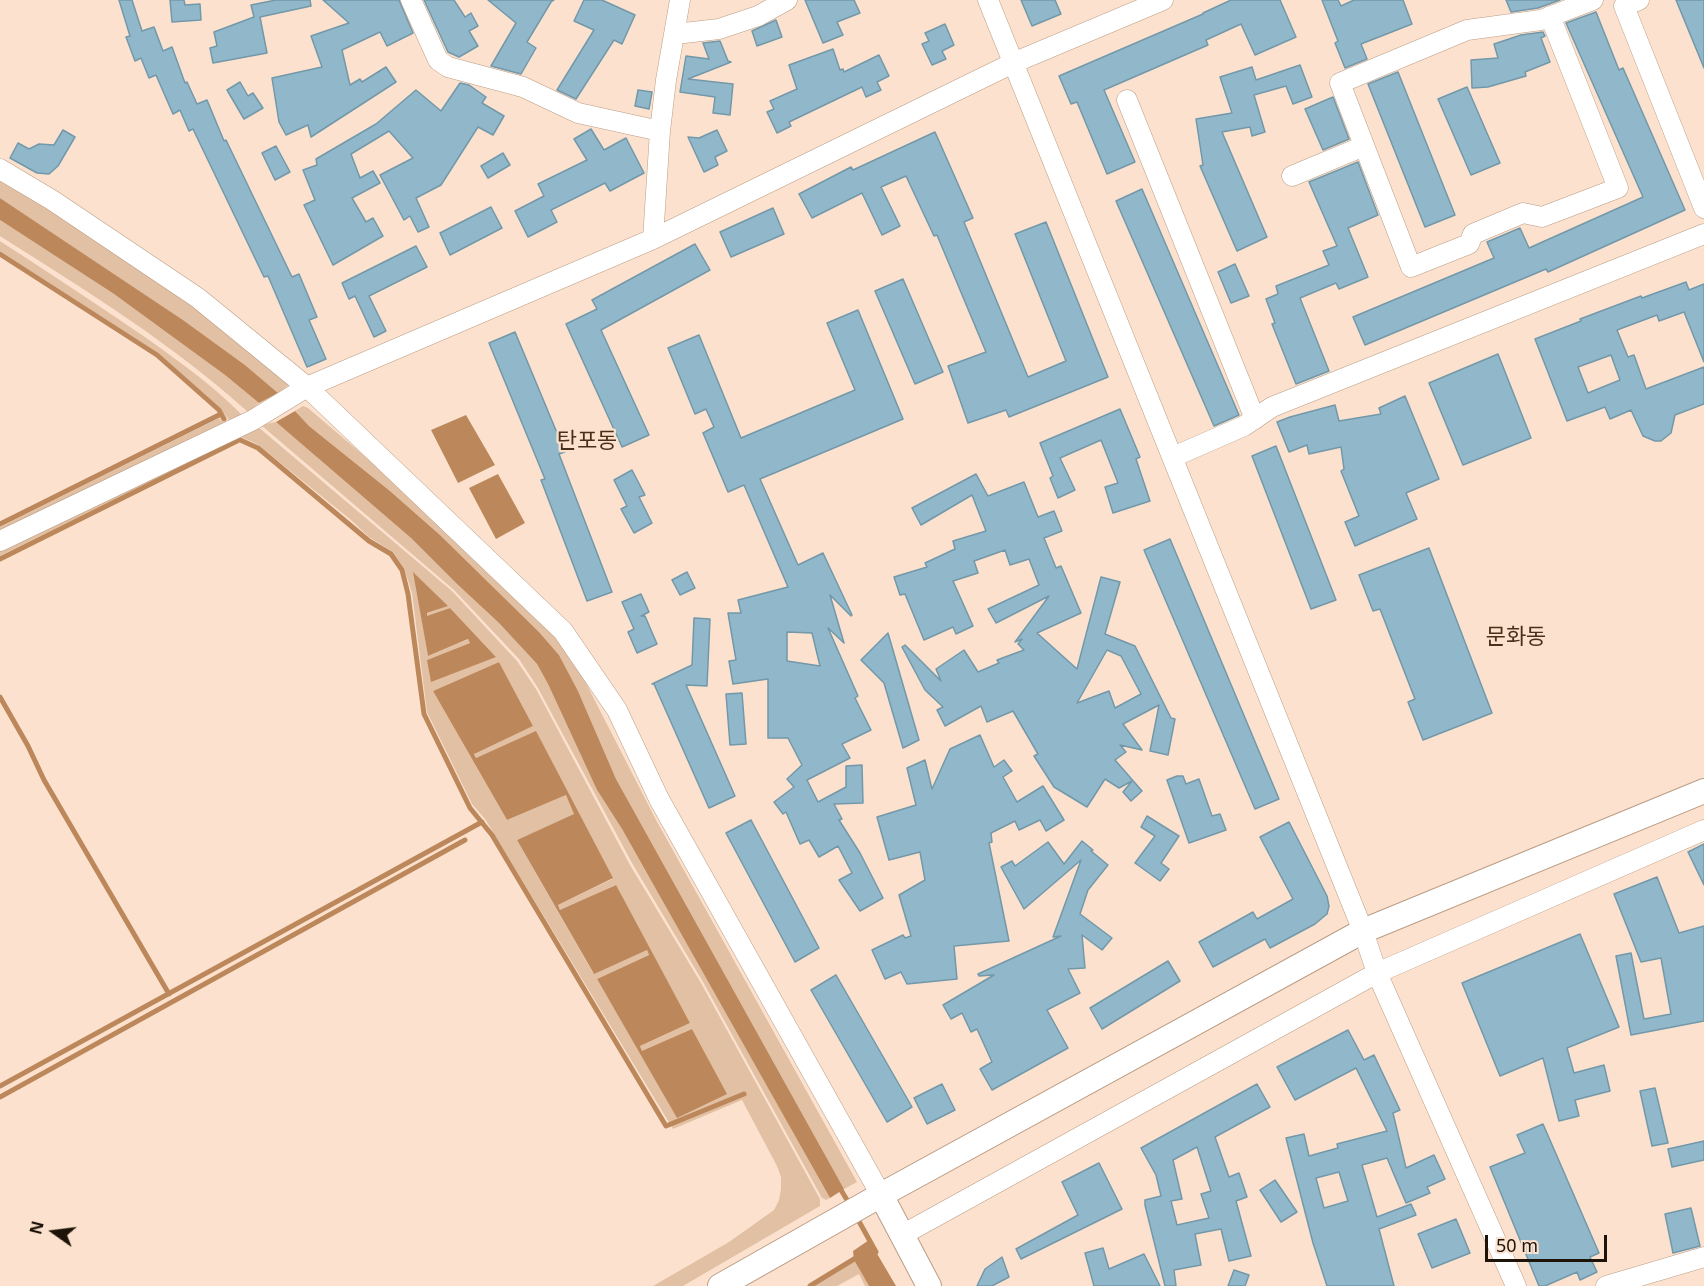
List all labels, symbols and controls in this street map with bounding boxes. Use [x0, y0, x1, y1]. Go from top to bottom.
district label: 탄포동 [557, 429, 617, 455]
district label: 문화동 [1486, 625, 1546, 651]
north arrow [24, 1202, 84, 1262]
text: N [24, 1219, 49, 1237]
scale bar [1488, 1223, 1610, 1261]
text: 50 m [1496, 1233, 1538, 1257]

